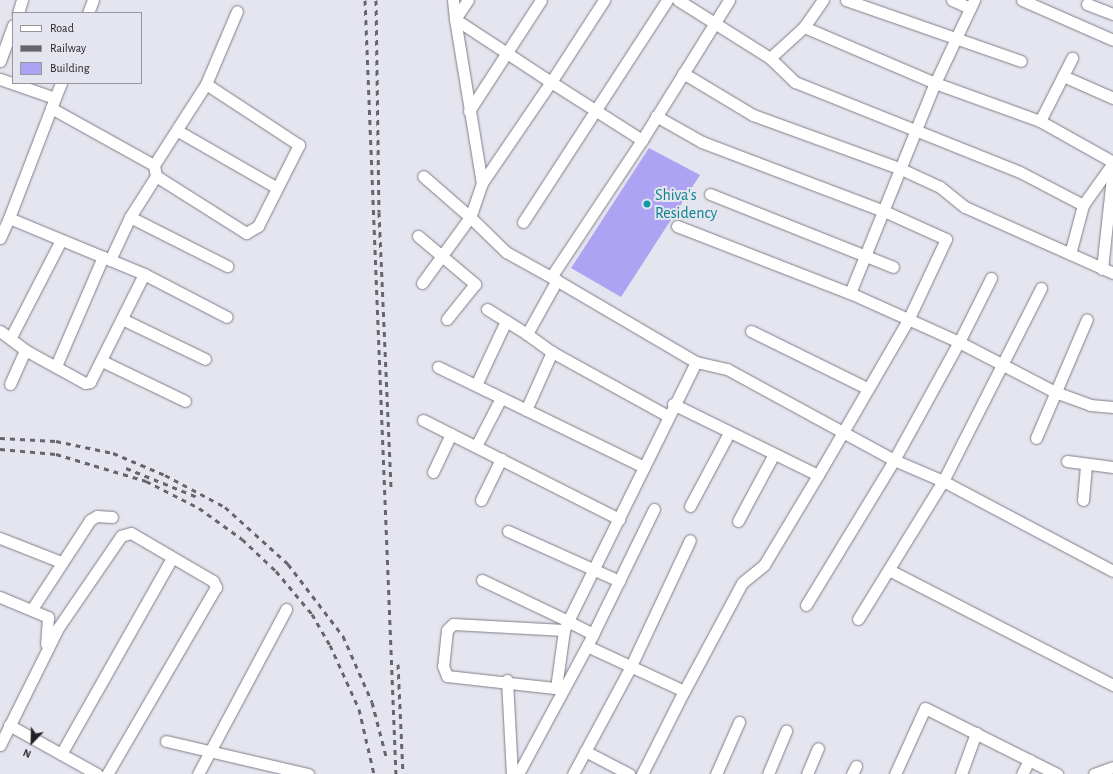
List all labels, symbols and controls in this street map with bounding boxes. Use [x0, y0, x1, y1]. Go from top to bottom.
legend [12, 12, 142, 84]
text: Road [50, 22, 74, 34]
text: Railway [50, 42, 86, 54]
text: Building [50, 62, 90, 74]
place label: Shiva's Residency [655, 185, 717, 223]
marker: Shiva's Residency [642, 199, 652, 209]
north arrow [12, 722, 52, 762]
text: N [21, 747, 33, 760]

